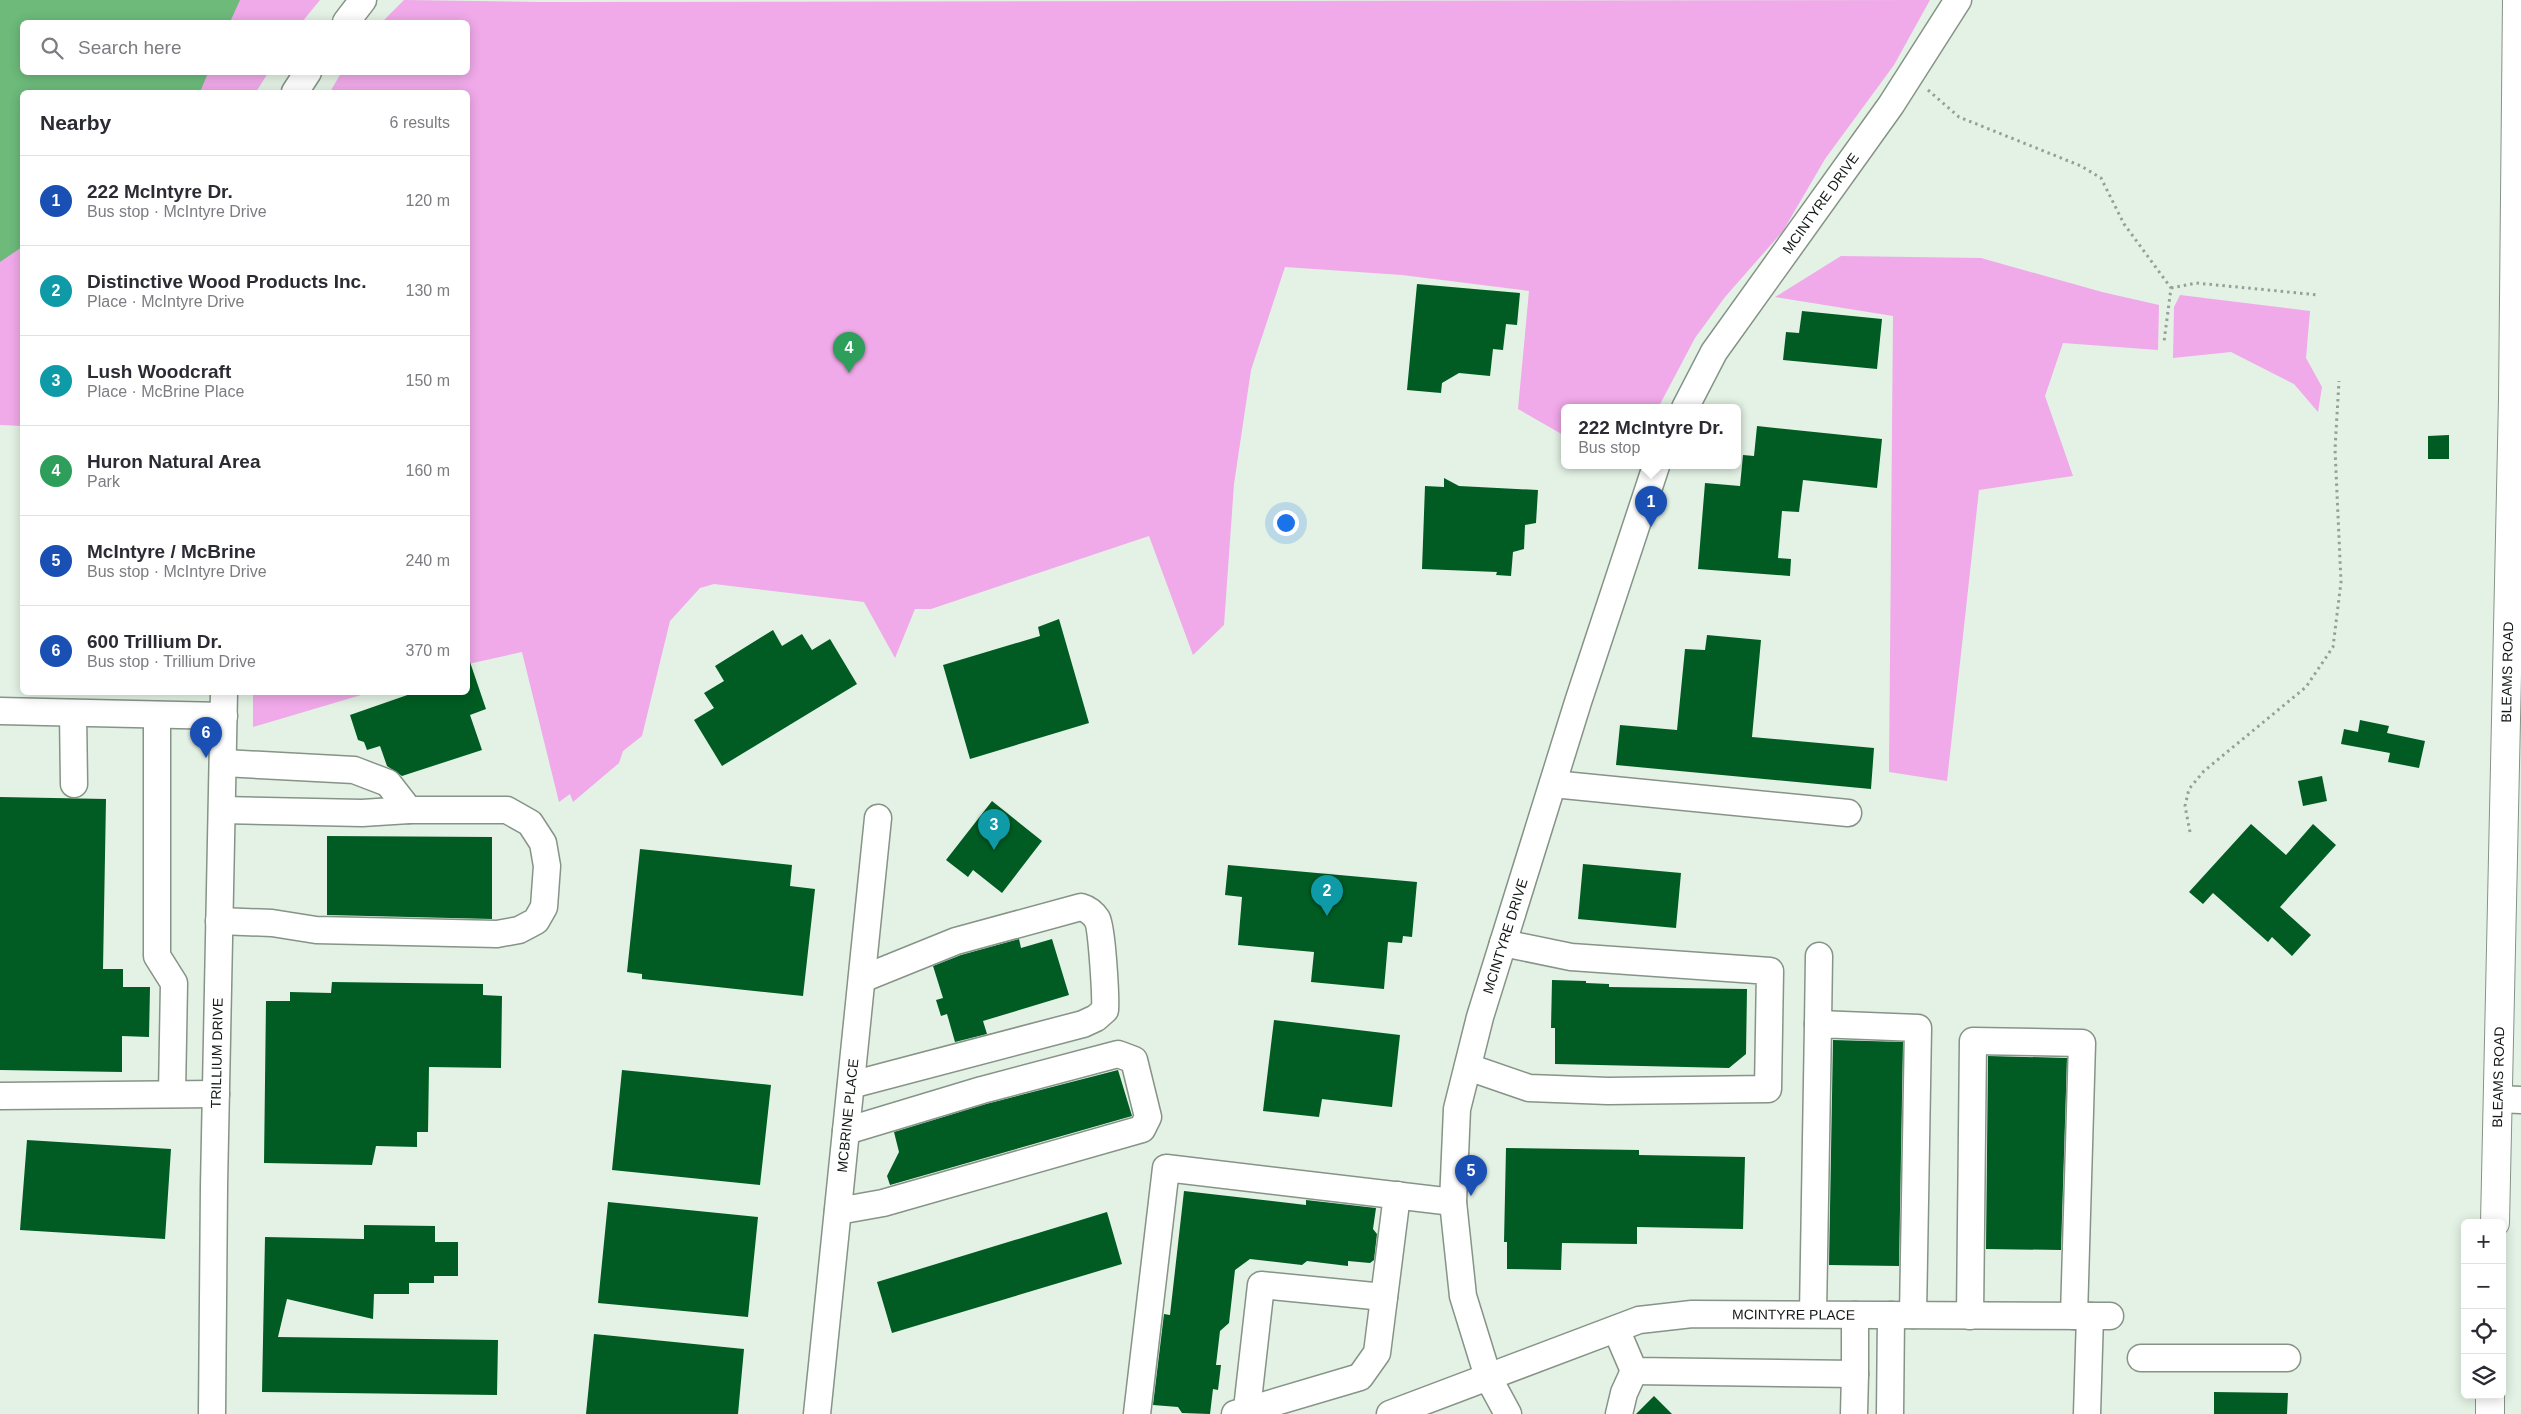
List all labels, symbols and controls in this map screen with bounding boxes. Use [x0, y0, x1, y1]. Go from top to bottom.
search box [20, 20, 470, 75]
icon: search [38, 34, 66, 62]
text: Search here [78, 37, 182, 58]
text: Nearby [40, 111, 111, 134]
text: 6 results [390, 114, 450, 131]
street label: MCINTYRE DRIVE [1779, 150, 1862, 257]
text: 222 McIntyre Dr. [87, 181, 233, 202]
text: 1 [52, 192, 60, 209]
text: 120 m [406, 192, 450, 209]
text: Bus stop · McIntyre Drive [87, 203, 267, 220]
text: Distinctive Wood Products Inc. [87, 271, 366, 292]
text: 2 [52, 282, 60, 299]
text: 130 m [406, 282, 450, 299]
text: Place · McIntyre Drive [87, 293, 244, 310]
pin: 4 [833, 332, 865, 373]
text: Lush Woodcraft [87, 361, 231, 382]
text: 3 [52, 372, 60, 389]
text: 150 m [406, 372, 450, 389]
text: Place · McBrine Place [87, 383, 244, 400]
popup [1561, 404, 1741, 469]
text: 222 McIntyre Dr. [1578, 417, 1724, 438]
text: Bus stop [1578, 439, 1640, 456]
text: Huron Natural Area [87, 451, 261, 472]
text: 4 [52, 462, 60, 479]
text: 160 m [406, 462, 450, 479]
text: Park [87, 473, 120, 490]
pin: 1 [1635, 486, 1667, 527]
your location [1273, 510, 1299, 536]
text: McIntyre / McBrine [87, 541, 256, 562]
text: 5 [52, 552, 60, 569]
text: 240 m [406, 552, 450, 569]
text: Bus stop · McIntyre Drive [87, 563, 267, 580]
street label: BLEAMS ROAD [2498, 621, 2516, 723]
text: 600 Trillium Dr. [87, 631, 222, 652]
text: 6 [52, 642, 60, 659]
text: 370 m [406, 642, 450, 659]
text: Bus stop · Trillium Drive [87, 653, 256, 670]
pin: 6 [190, 717, 222, 758]
pin: 3 [978, 809, 1010, 850]
pin: 2 [1311, 875, 1343, 916]
street label: MCINTYRE DRIVE [1480, 876, 1531, 996]
street label: TRILLIUM DRIVE [208, 998, 226, 1108]
street label: BLEAMS ROAD [2489, 1026, 2507, 1128]
street label: MCBRINE PLACE [834, 1058, 861, 1173]
pin: 5 [1455, 1155, 1487, 1196]
map controls [2461, 1219, 2506, 1399]
button: + [2461, 1219, 2506, 1264]
button: − [2461, 1264, 2506, 1309]
street label: MCINTYRE PLACE [1732, 1306, 1855, 1323]
button: locate [2461, 1309, 2506, 1354]
button: layers [2461, 1354, 2506, 1399]

